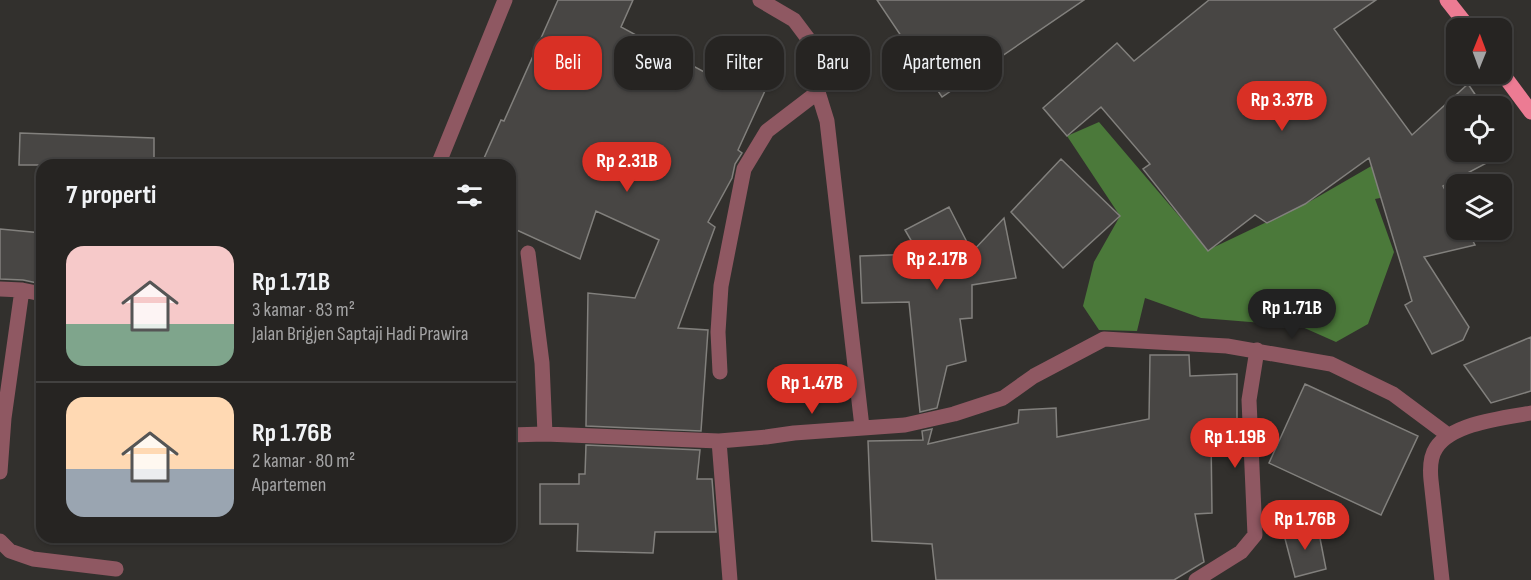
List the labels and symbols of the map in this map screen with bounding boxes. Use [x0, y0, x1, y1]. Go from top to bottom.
north arrow [1446, 18, 1512, 84]
pin: Rp 3.37B [1220, 81, 1344, 132]
pin: Rp 2.31B [565, 142, 689, 193]
pin: Rp 2.17B [875, 240, 999, 291]
pin: Rp 1.71B [1230, 289, 1354, 340]
pin: Rp 1.47B [750, 364, 874, 415]
pin: Rp 1.19B [1173, 418, 1297, 469]
pin: Rp 1.76B [1243, 500, 1367, 551]

